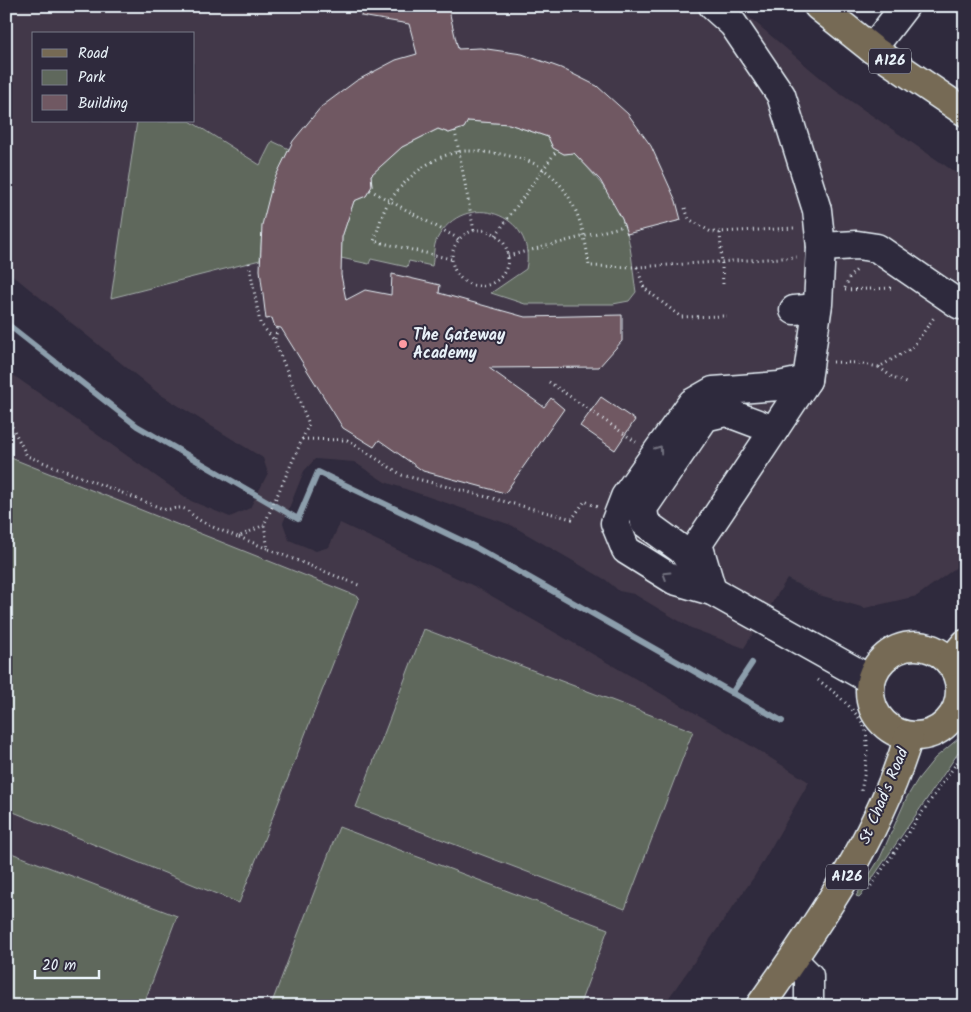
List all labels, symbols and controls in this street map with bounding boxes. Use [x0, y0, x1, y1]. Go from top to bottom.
legend [32, 32, 195, 122]
text: Road [78, 42, 109, 66]
road number: A126 [869, 48, 911, 74]
text: Park [78, 66, 106, 90]
text: Building [78, 92, 128, 116]
place label: The Gateway Academy [413, 323, 506, 366]
marker: The Gateway Academy [397, 338, 409, 350]
one-way arrow [653, 446, 662, 455]
one-way arrow [662, 571, 671, 581]
street label: St Chad's Road [852, 743, 916, 848]
road number: A126 [826, 864, 868, 890]
scale bar [35, 947, 99, 979]
text: 20 m [42, 954, 76, 978]

